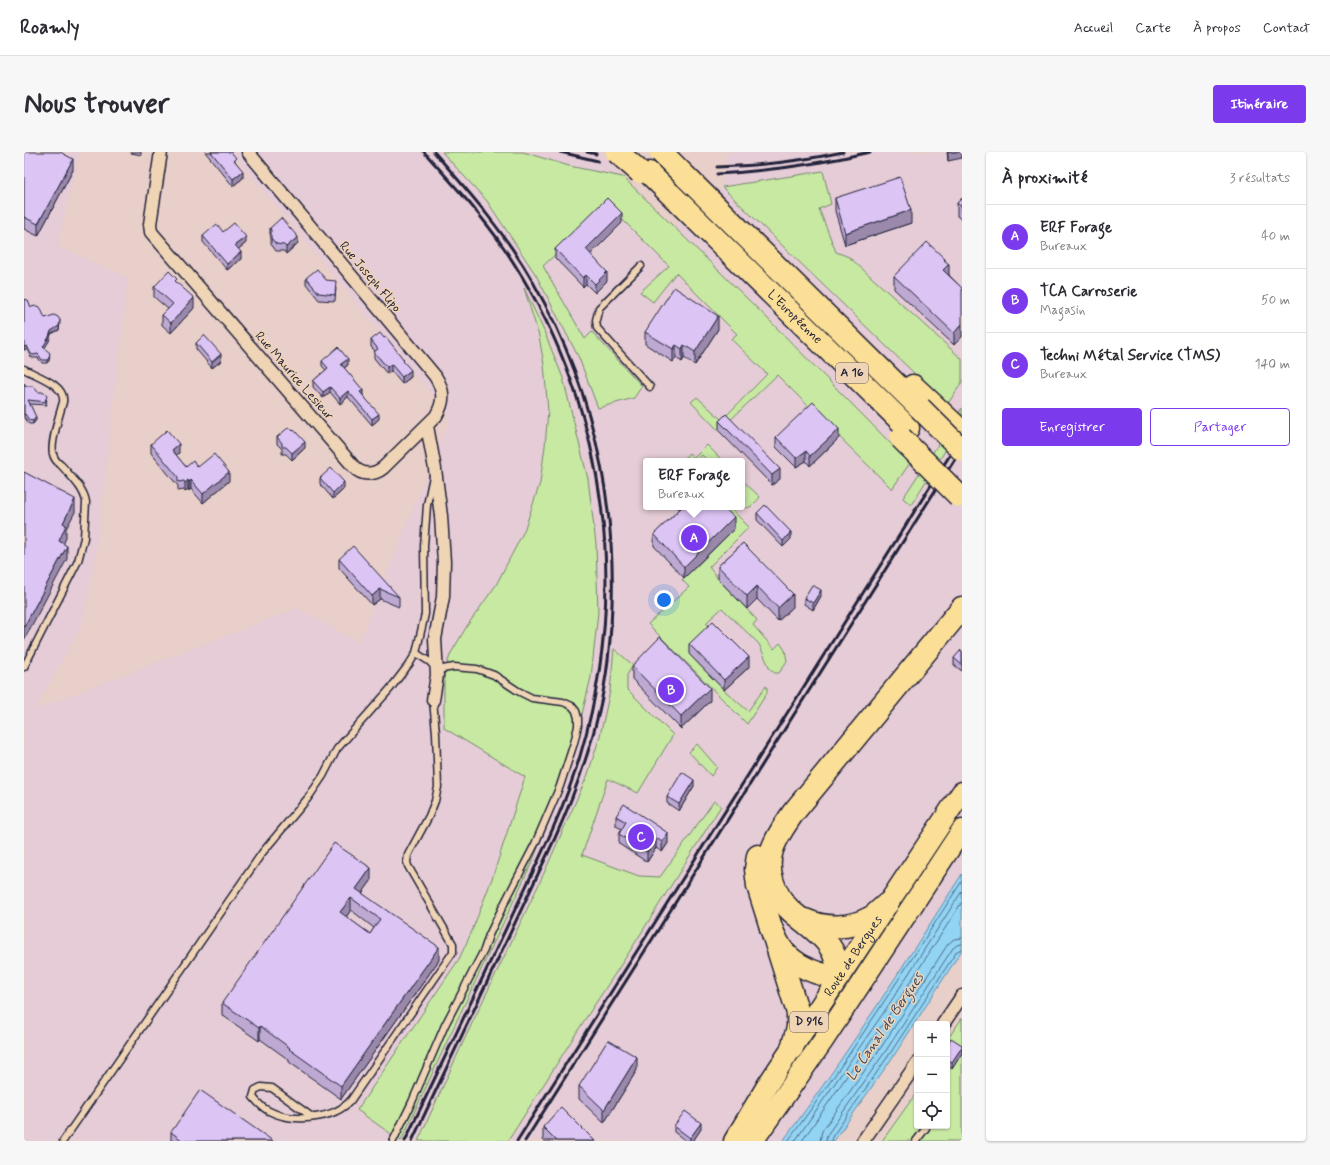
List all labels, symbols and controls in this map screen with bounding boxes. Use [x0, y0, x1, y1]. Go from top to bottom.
text: Roamly [20, 15, 79, 40]
text: Accueil [1074, 19, 1113, 37]
text: Carte [1135, 19, 1171, 37]
text: À propos [1193, 19, 1241, 37]
text: Contact [1263, 19, 1310, 37]
button: Itinéraire [1213, 85, 1306, 123]
text: Nous trouver [24, 86, 169, 123]
text: À proximité [1002, 167, 1087, 189]
text: 3 résultats [1230, 170, 1290, 187]
text: ERF Forage [1040, 218, 1112, 238]
text: A [1011, 228, 1019, 245]
text: 40 m [1261, 228, 1290, 245]
street label: Rue Joseph Flipo [335, 238, 405, 316]
text: Bureaux [1040, 238, 1087, 255]
text: TCA Carroserie [1040, 282, 1137, 302]
street label: L'Européenne [764, 286, 826, 348]
text: B [1011, 292, 1019, 309]
text: 50 m [1261, 292, 1290, 309]
text: Magasin [1040, 302, 1085, 319]
street label: Rue Maurice Lesieur [251, 328, 338, 424]
text: Techni Métal Service (TMS) [1040, 346, 1220, 366]
text: C [1010, 356, 1020, 373]
text: 140 m [1255, 356, 1290, 373]
road number: A 16 [836, 363, 868, 383]
text: Bureaux [1040, 366, 1087, 383]
button: Enregistrer [1002, 408, 1142, 446]
button: Partager [1150, 408, 1290, 446]
popup [643, 458, 745, 510]
text: ERF Forage [658, 466, 730, 486]
text: Bureaux [658, 486, 705, 503]
pin: A [681, 523, 707, 553]
your location [654, 590, 674, 610]
pin: B [658, 675, 684, 705]
pin: C [628, 822, 654, 852]
street label: Route de Bergues [820, 912, 886, 1000]
water label: Le Canal de Bergues [842, 968, 930, 1086]
road number: D 916 [790, 1012, 828, 1032]
map controls [914, 1021, 950, 1129]
button: + [914, 1021, 950, 1057]
button: − [914, 1057, 950, 1093]
button: locate [914, 1093, 950, 1129]

